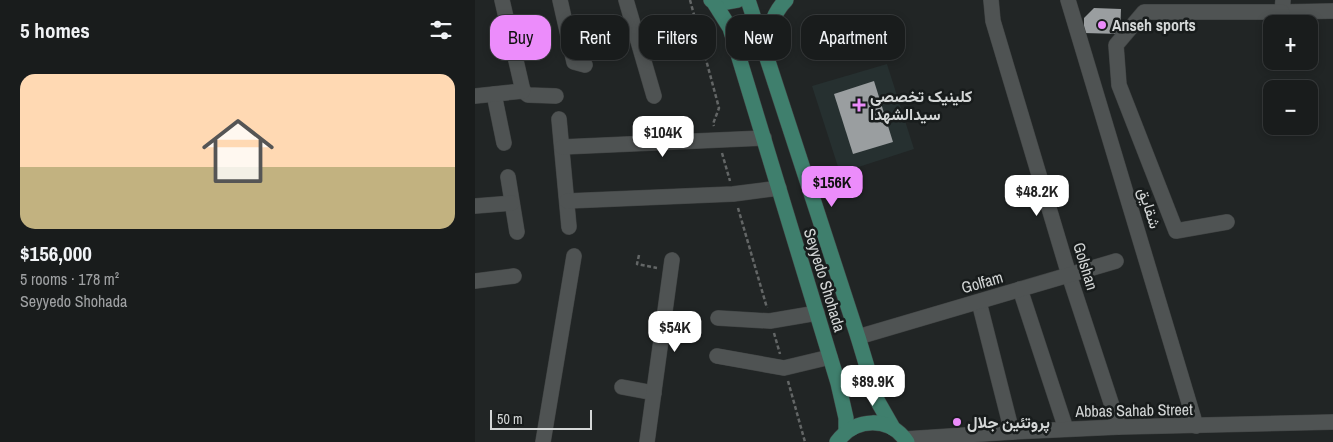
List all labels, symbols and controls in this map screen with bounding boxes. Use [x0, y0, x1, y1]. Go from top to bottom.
place label: Anseh sports [1112, 14, 1196, 36]
chip: Buy [490, 15, 551, 60]
chip: Rent [561, 15, 629, 60]
chip: Filters [639, 15, 716, 60]
chip: New [726, 15, 791, 60]
chip: Apartment [801, 15, 905, 60]
map controls [1263, 15, 1318, 135]
button: + [1263, 15, 1318, 70]
text: 5 homes [20, 16, 90, 45]
icon: filters [427, 16, 455, 44]
marker: Anseh sports [1096, 19, 1108, 31]
button: − [1263, 80, 1318, 135]
place label: کلینیک تخصصی سیدالشهدا [870, 85, 972, 125]
marker: کلینیک تخصصی سیدالشهدا [852, 98, 866, 112]
icon: home [193, 106, 283, 196]
pin: $104K [628, 116, 698, 158]
text: $104K [644, 121, 682, 143]
pin: $156K [797, 166, 867, 208]
text: $156K [813, 171, 851, 193]
pin: $48.2K [996, 174, 1078, 217]
text: $48.2K [1016, 180, 1058, 202]
street label: شقایق [1133, 185, 1167, 231]
street label: Seyyedo Shohada [799, 226, 851, 335]
text: $156,000 [20, 239, 92, 268]
street label: Golshan [1068, 239, 1104, 293]
street label: Golfam [959, 266, 1005, 298]
text: 5 rooms · 178 m² [20, 268, 119, 290]
text: Seyyedo Shohada [20, 290, 127, 312]
pin: $54K [645, 310, 705, 353]
text: $54K [659, 316, 691, 338]
pin: $89.9K [832, 364, 914, 407]
text: $89.9K [852, 370, 894, 392]
street label: Abbas Sahab Street [1074, 398, 1193, 422]
scale bar [490, 407, 593, 430]
text: 50 m [497, 410, 523, 428]
place label: پروتئین جلال [967, 411, 1050, 434]
marker: پروتئین جلال [951, 416, 963, 428]

